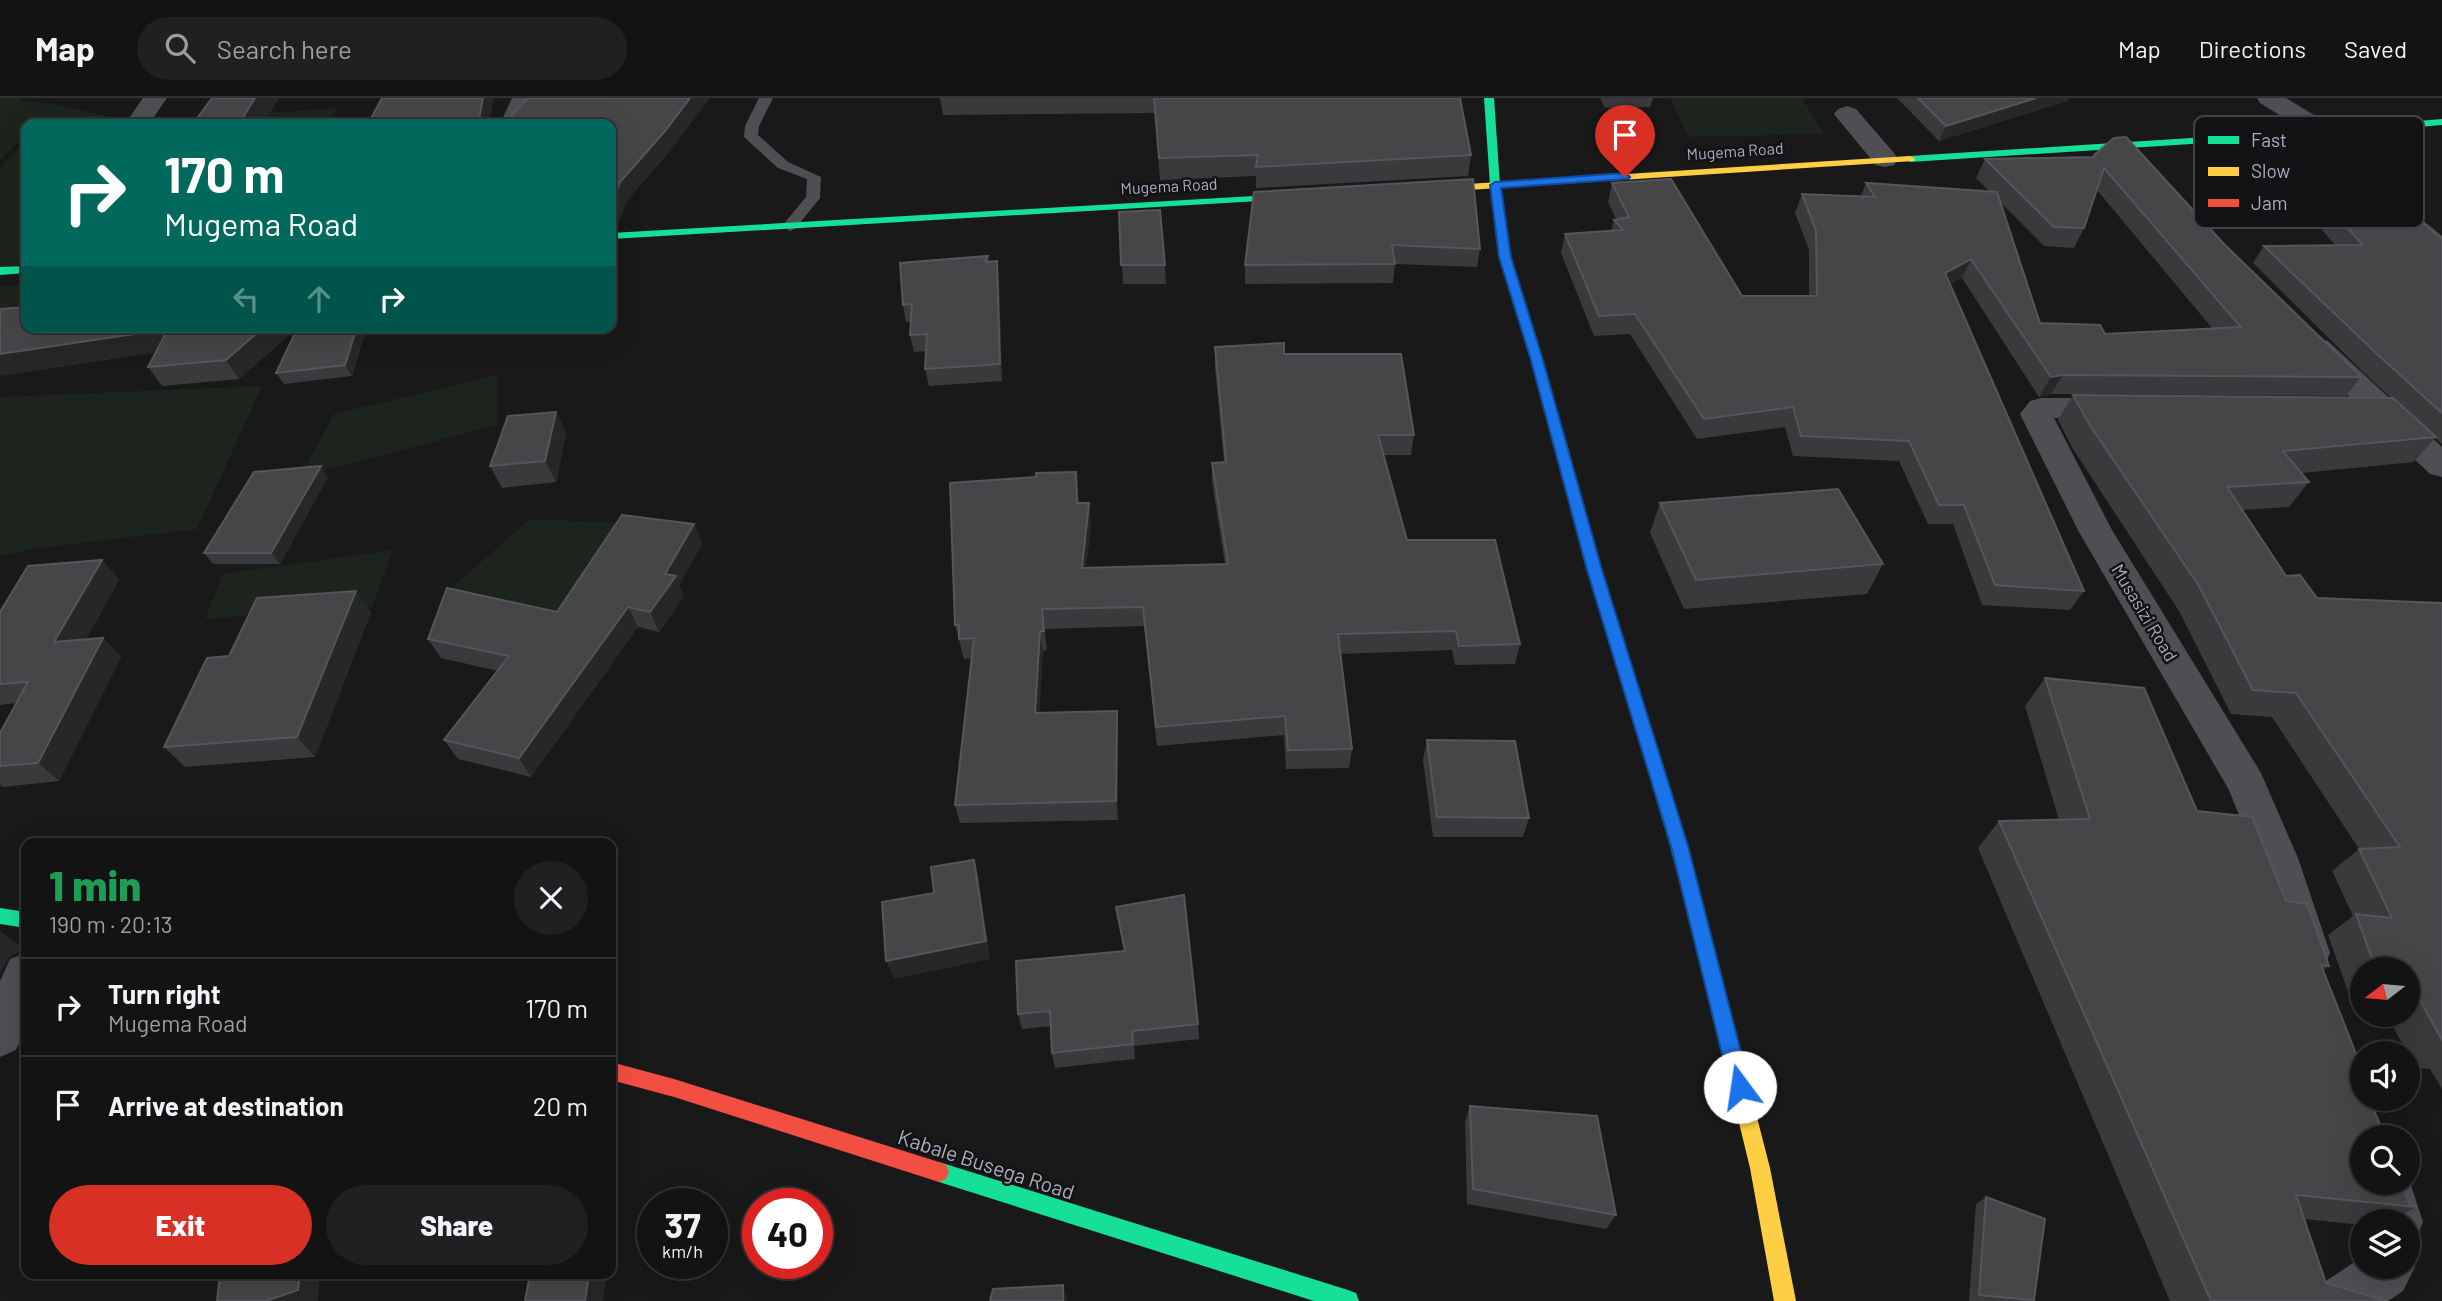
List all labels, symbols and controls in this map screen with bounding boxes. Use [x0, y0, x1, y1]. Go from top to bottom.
search box [137, 17, 627, 80]
text: Map [35, 28, 95, 68]
icon: search [161, 29, 199, 67]
text: Search here [217, 33, 352, 64]
text: Map [2118, 34, 2161, 63]
text: Directions [2199, 34, 2306, 63]
text: Saved [2344, 34, 2407, 63]
pin [1595, 105, 1655, 177]
icon: arrive [1606, 116, 1644, 154]
legend [2194, 116, 2424, 228]
text: Fast [2251, 128, 2287, 151]
street label: Mugema Road [1686, 138, 1784, 163]
text: 170 m [164, 144, 284, 203]
icon: right [49, 147, 140, 238]
text: Slow [2251, 159, 2290, 182]
street label: Mugema Road [1120, 173, 1218, 198]
text: Jam [2251, 191, 2287, 214]
text: Mugema Road [164, 204, 358, 242]
icon: left [227, 280, 265, 318]
icon: ahead [300, 280, 338, 318]
icon: right [373, 280, 411, 318]
street label: Musasizi Road [2107, 560, 2183, 665]
text: 1 min [49, 859, 141, 909]
button: close [514, 861, 588, 935]
text: 190 m · 20:13 [49, 910, 173, 938]
north arrow [2350, 957, 2420, 1027]
map controls [2350, 957, 2420, 1279]
text: Turn right [108, 978, 221, 1009]
icon: right [49, 988, 87, 1026]
text: 170 m [525, 992, 588, 1023]
text: Mugema Road [108, 1009, 248, 1037]
button: sound [2350, 1041, 2420, 1111]
position arrow [1703, 1050, 1777, 1124]
icon: arrive [49, 1086, 87, 1124]
text: Arrive at destination [108, 1090, 344, 1121]
text: 20 m [533, 1090, 588, 1121]
street label: Kabale Busega Road [895, 1123, 1078, 1204]
button: search [2350, 1125, 2420, 1195]
button: Exit [49, 1185, 312, 1265]
button: Share [326, 1185, 588, 1265]
speed limit sign: 40 [742, 1188, 833, 1279]
text: 37 [664, 1203, 701, 1245]
button: layers [2350, 1209, 2420, 1279]
text: km/h [662, 1240, 703, 1262]

